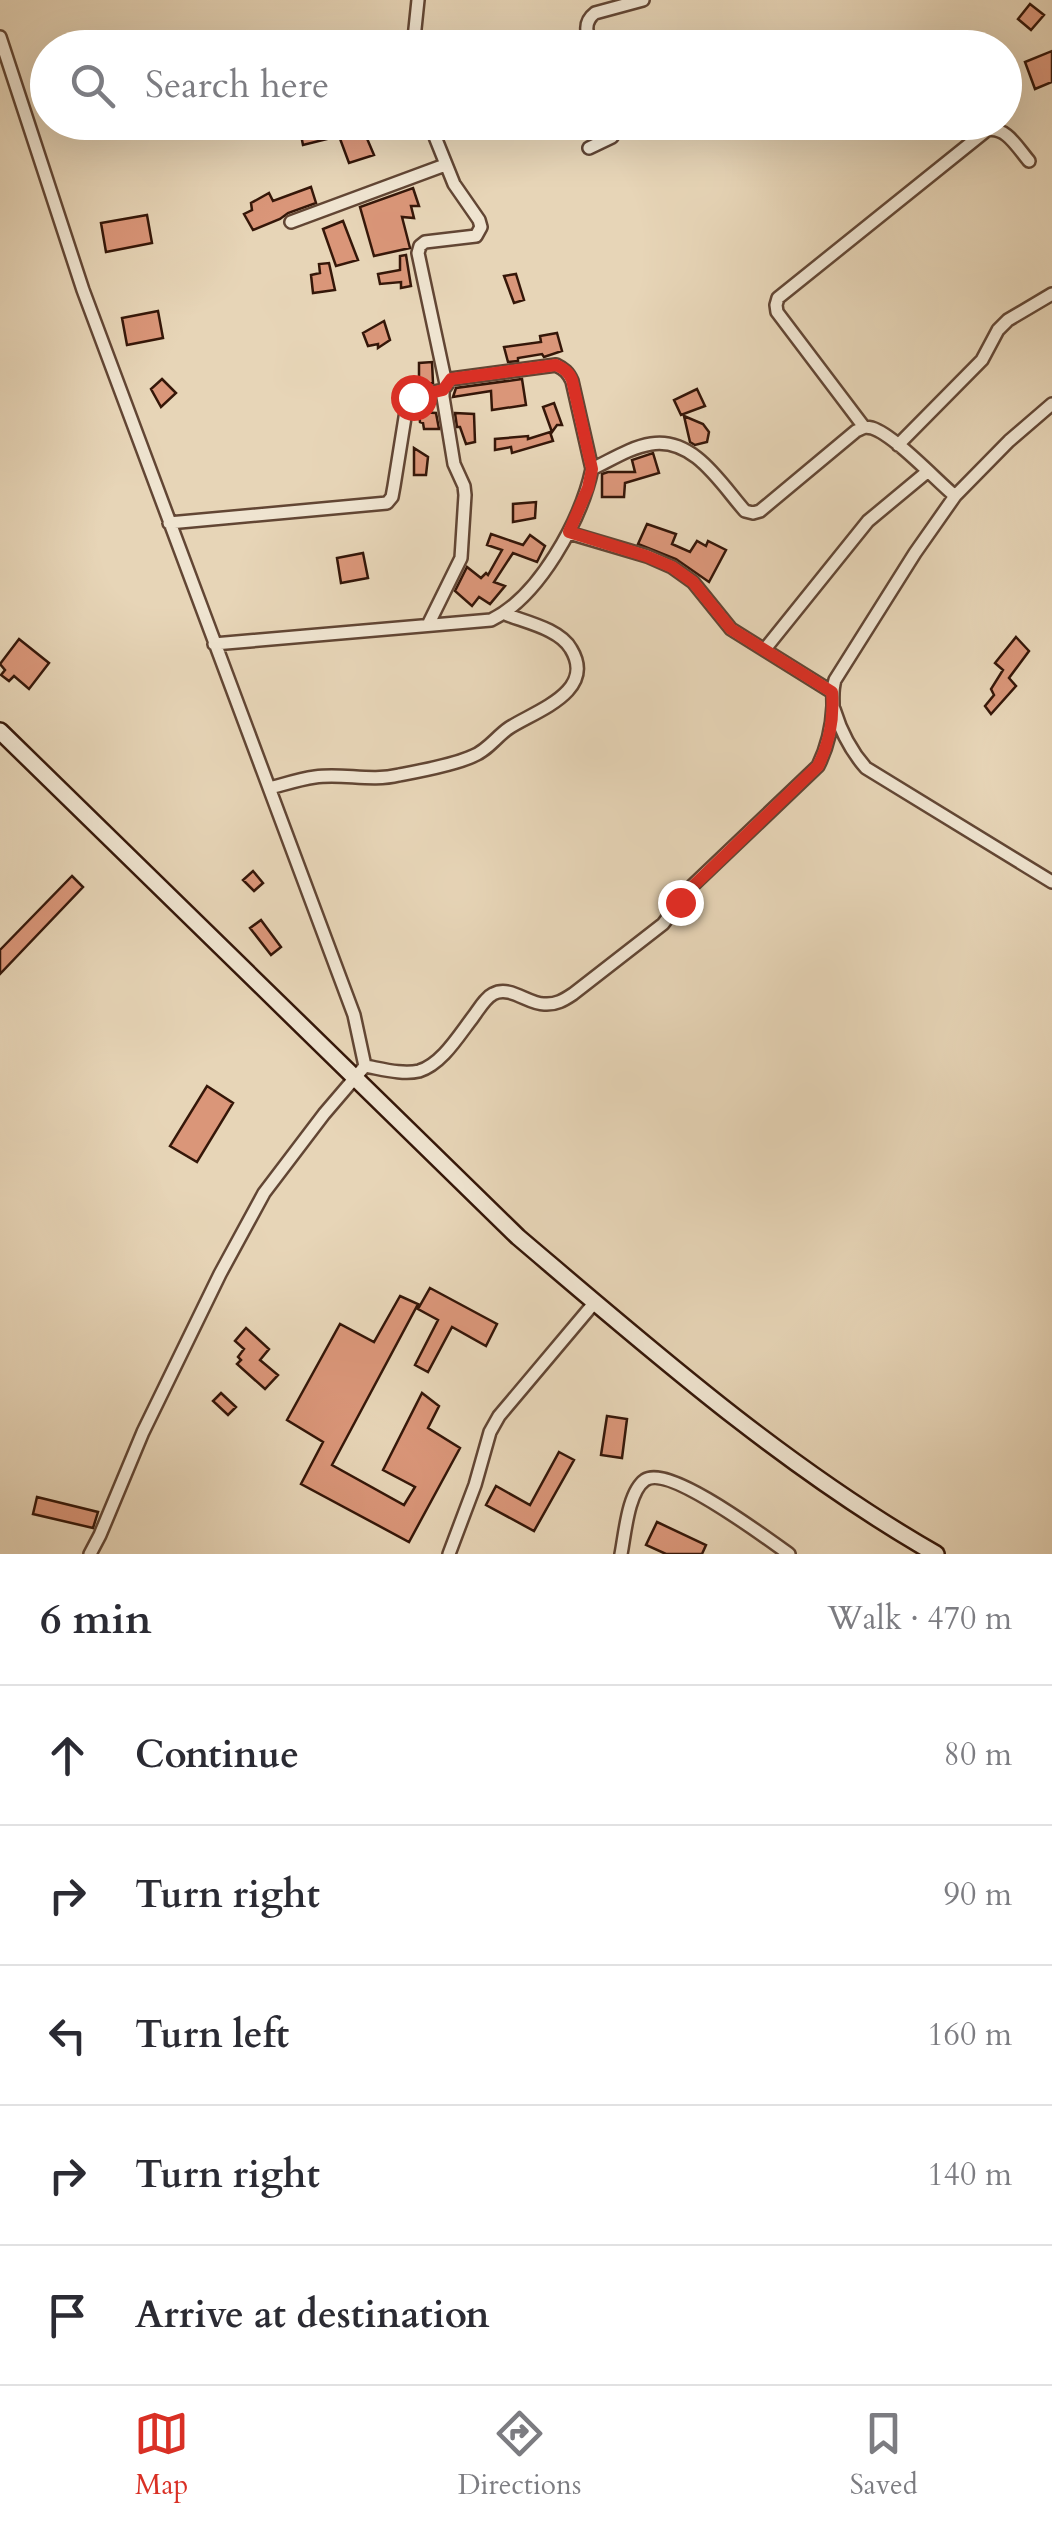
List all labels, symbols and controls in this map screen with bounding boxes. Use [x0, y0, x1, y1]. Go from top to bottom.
search box [30, 30, 1022, 140]
icon: search [65, 58, 120, 113]
text: Search here [145, 59, 329, 111]
route start [391, 375, 437, 421]
route end [658, 880, 704, 926]
text: 6 min [40, 1591, 152, 1648]
text: Walk · 470 m [827, 1597, 1012, 1641]
icon: ahead [40, 1728, 95, 1783]
text: Continue [135, 1729, 299, 1781]
text: 80 m [944, 1733, 1012, 1777]
icon: right [40, 1868, 95, 1923]
text: Turn right [135, 1869, 320, 1921]
text: 90 m [944, 1873, 1012, 1917]
icon: left [40, 2008, 95, 2063]
text: Turn left [135, 2009, 289, 2061]
text: 160 m [927, 2013, 1012, 2057]
icon: right [40, 2148, 95, 2203]
text: Turn right [135, 2149, 320, 2201]
text: 140 m [927, 2153, 1012, 2197]
icon: arrive [40, 2288, 95, 2343]
text: Arrive at destination [135, 2289, 490, 2341]
tab: Map [134, 2406, 189, 2504]
tab: Directions [458, 2406, 581, 2504]
tab: Saved [850, 2406, 918, 2504]

